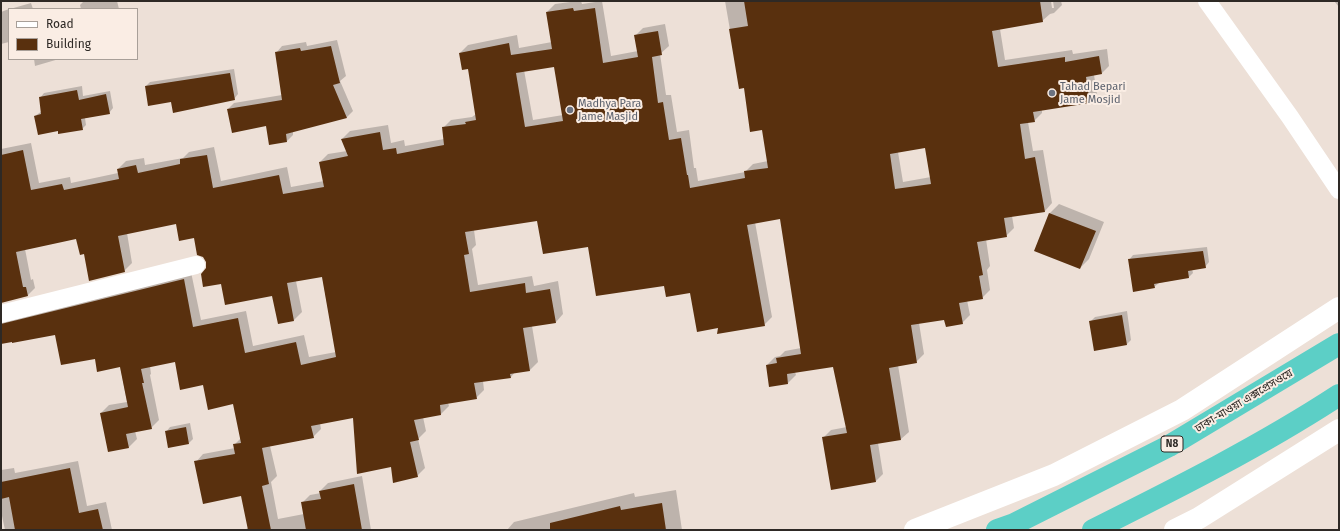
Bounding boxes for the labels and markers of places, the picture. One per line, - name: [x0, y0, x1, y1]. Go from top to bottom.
- place label: Tahad Bepari Jame Mosjid: [1060, 80, 1125, 106]
- marker: Tahad Bepari Jame Mosjid: [1047, 88, 1057, 98]
- place label: Madhya Para Jame Masjid: [578, 97, 641, 123]
- marker: Madhya Para Jame Masjid: [565, 105, 575, 115]

